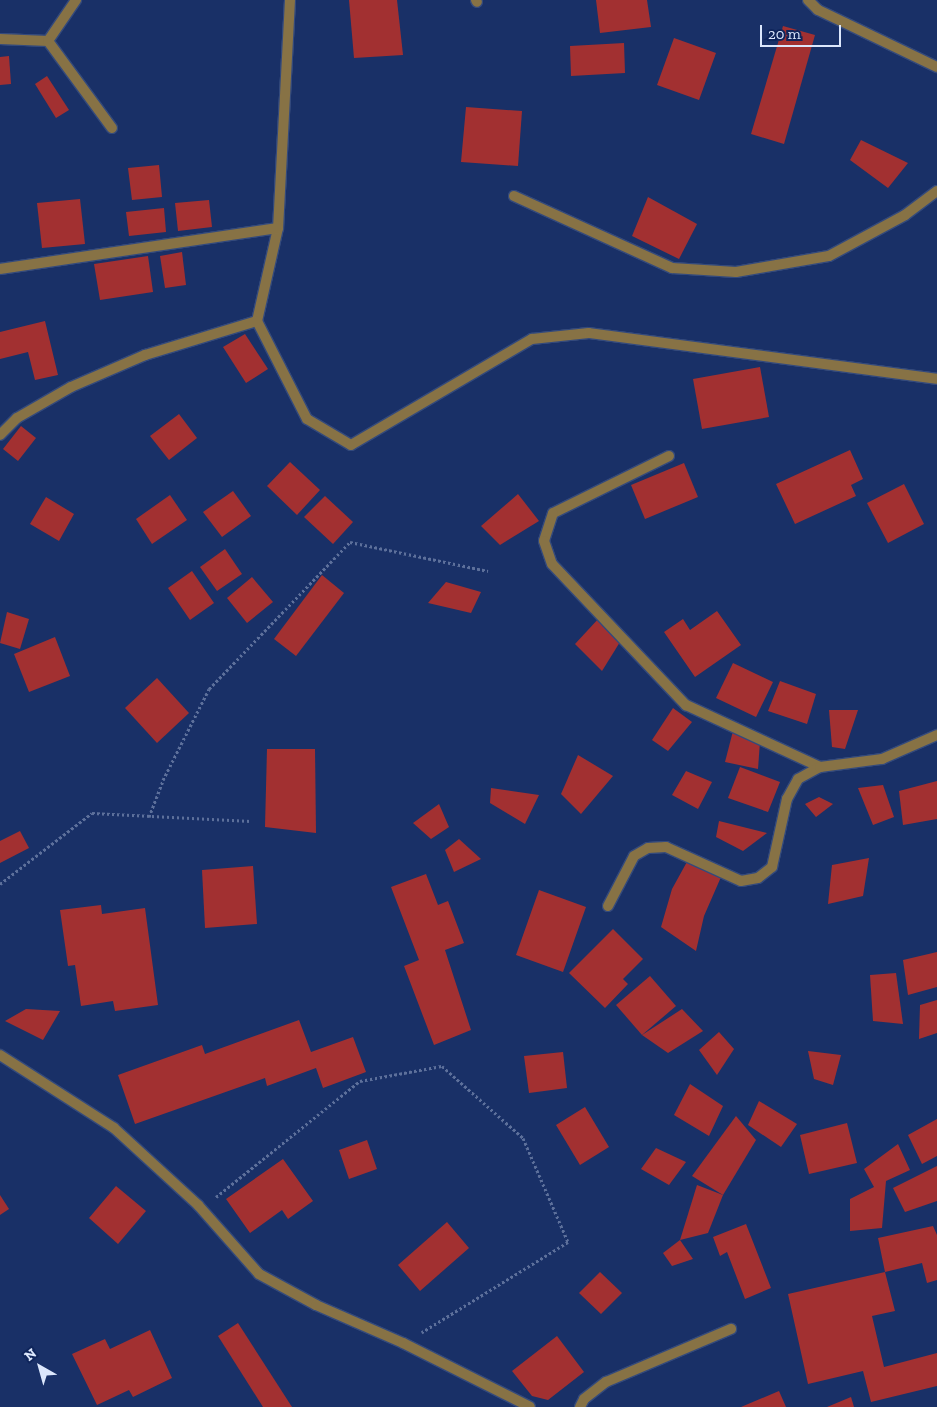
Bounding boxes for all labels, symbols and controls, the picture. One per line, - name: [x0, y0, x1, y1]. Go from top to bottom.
- scale bar: [762, 15, 843, 47]
- text: 20 m: [768, 25, 801, 43]
- north arrow: [15, 1342, 65, 1392]
- text: N: [21, 1345, 40, 1365]

